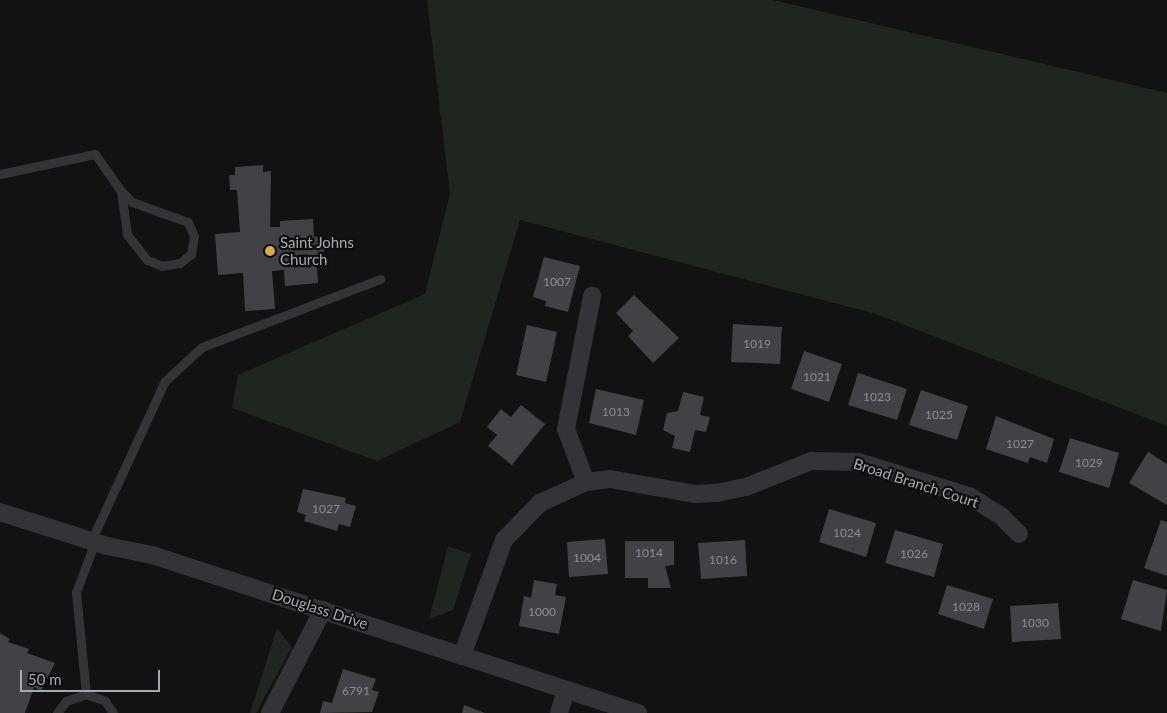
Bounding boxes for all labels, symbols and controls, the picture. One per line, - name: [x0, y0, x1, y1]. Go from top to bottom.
- place label: Saint Johns Church: [280, 233, 354, 268]
- marker: Saint Johns Church: [264, 245, 276, 257]
- house number: 1007: [543, 275, 571, 289]
- house number: 1019: [743, 337, 771, 351]
- house number: 1021: [803, 370, 831, 384]
- house number: 1023: [863, 390, 891, 404]
- house number: 1013: [602, 405, 630, 419]
- house number: 1025: [925, 408, 953, 422]
- house number: 1027: [1006, 437, 1034, 451]
- street label: Broad Branch Court: [851, 454, 981, 512]
- house number: 1029: [1075, 456, 1103, 470]
- house number: 1027: [312, 502, 340, 516]
- house number: 1024: [833, 526, 861, 540]
- house number: 1014: [635, 546, 663, 560]
- house number: 1026: [900, 547, 928, 561]
- house number: 1004: [573, 551, 601, 565]
- house number: 1016: [709, 553, 737, 567]
- street label: Douglass Drive: [270, 585, 370, 633]
- house number: 1028: [952, 600, 980, 614]
- house number: 1000: [528, 605, 556, 619]
- house number: 1030: [1021, 616, 1049, 630]
- scale bar: [22, 660, 162, 692]
- text: 50 m: [28, 670, 62, 688]
- house number: 6791: [342, 684, 370, 698]

